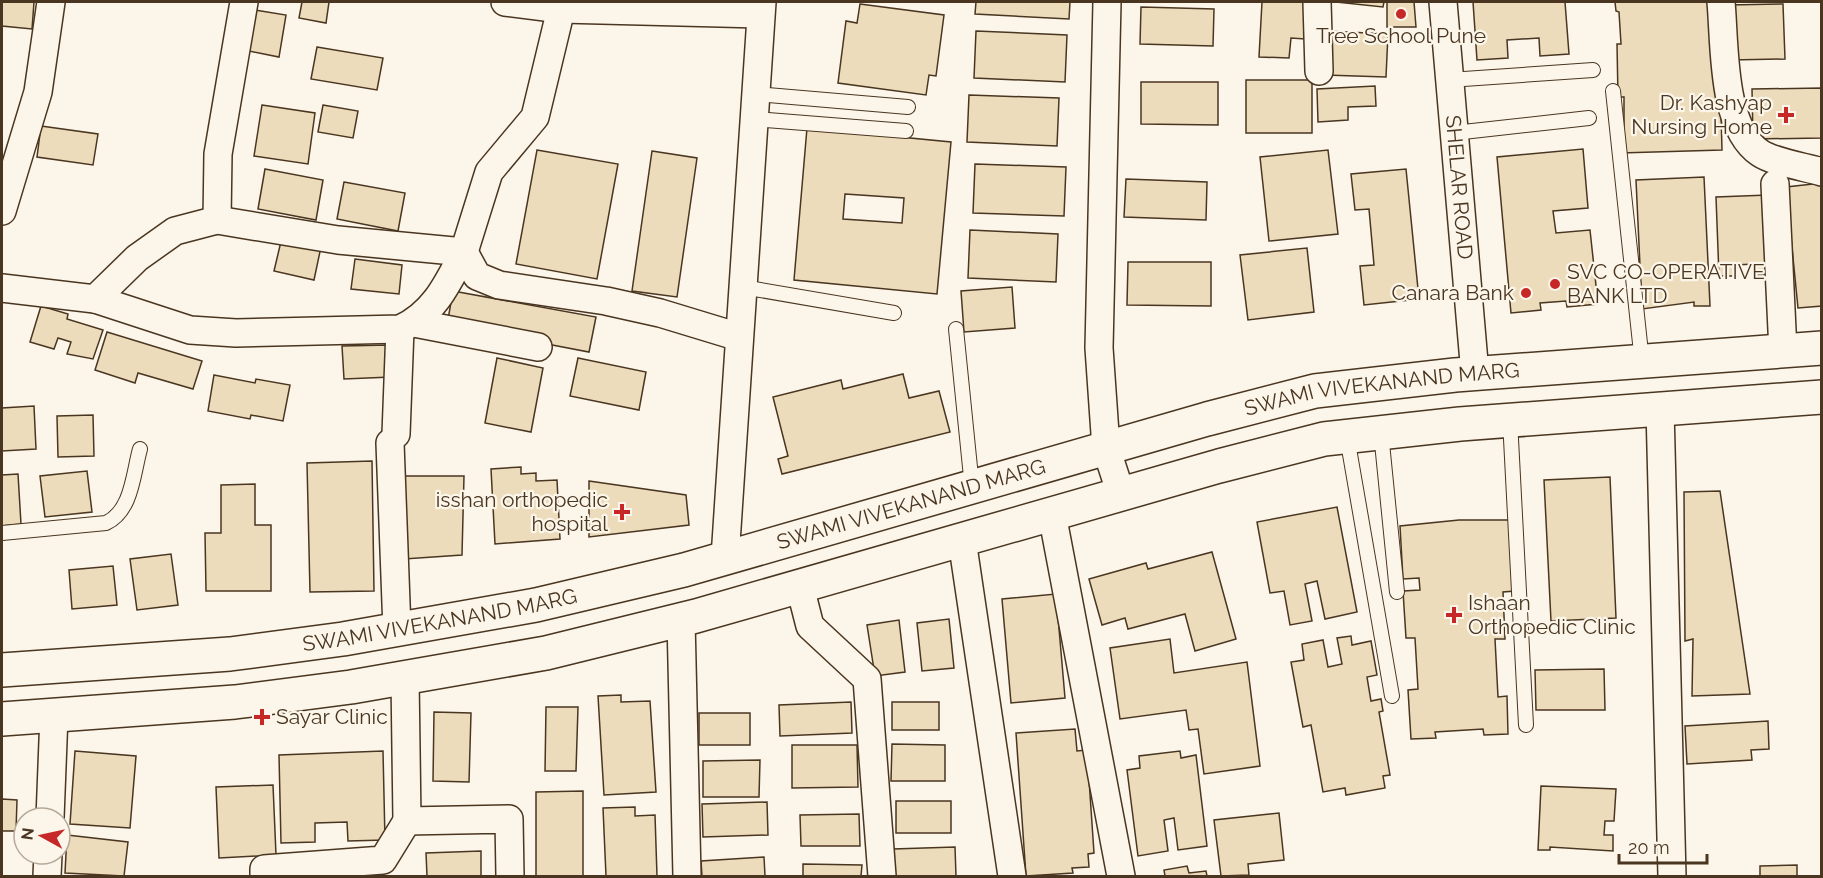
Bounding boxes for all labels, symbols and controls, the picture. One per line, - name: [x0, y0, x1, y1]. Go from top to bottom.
- marker: Tree School Pune: [1394, 7, 1408, 21]
- place label: Tree School Pune: [1316, 23, 1486, 48]
- place label: Dr. Kashyap Nursing Home: [1631, 90, 1772, 139]
- marker: Dr. Kashyap Nursing Home: [1777, 106, 1795, 124]
- street label: SHELAR ROAD: [1441, 114, 1478, 260]
- place label: SVC CO-OPERATIVE BANK LTD: [1567, 259, 1765, 308]
- marker: SVC CO-OPERATIVE BANK LTD: [1548, 277, 1562, 291]
- place label: Canara Bank: [1392, 280, 1514, 305]
- marker: Canara Bank: [1519, 286, 1533, 300]
- street label: SWAMI VIVEKANAND MARG: [1241, 357, 1520, 421]
- street label: SWAMI VIVEKANAND MARG: [774, 453, 1048, 555]
- place label: isshan orthopedic hospital: [436, 487, 608, 536]
- marker: isshan orthopedic hospital: [613, 503, 631, 521]
- street label: SWAMI VIVEKANAND MARG: [301, 583, 579, 656]
- place label: Ishaan Orthopedic Clinic: [1468, 590, 1636, 639]
- marker: Ishaan Orthopedic Clinic: [1445, 606, 1463, 624]
- place label: Sayar Clinic: [276, 704, 388, 729]
- marker: Sayar Clinic: [253, 708, 271, 726]
- north arrow: [12, 806, 72, 866]
- text: N: [17, 827, 38, 841]
- scale bar: [1619, 827, 1708, 865]
- text: 20 m: [1628, 837, 1670, 858]

